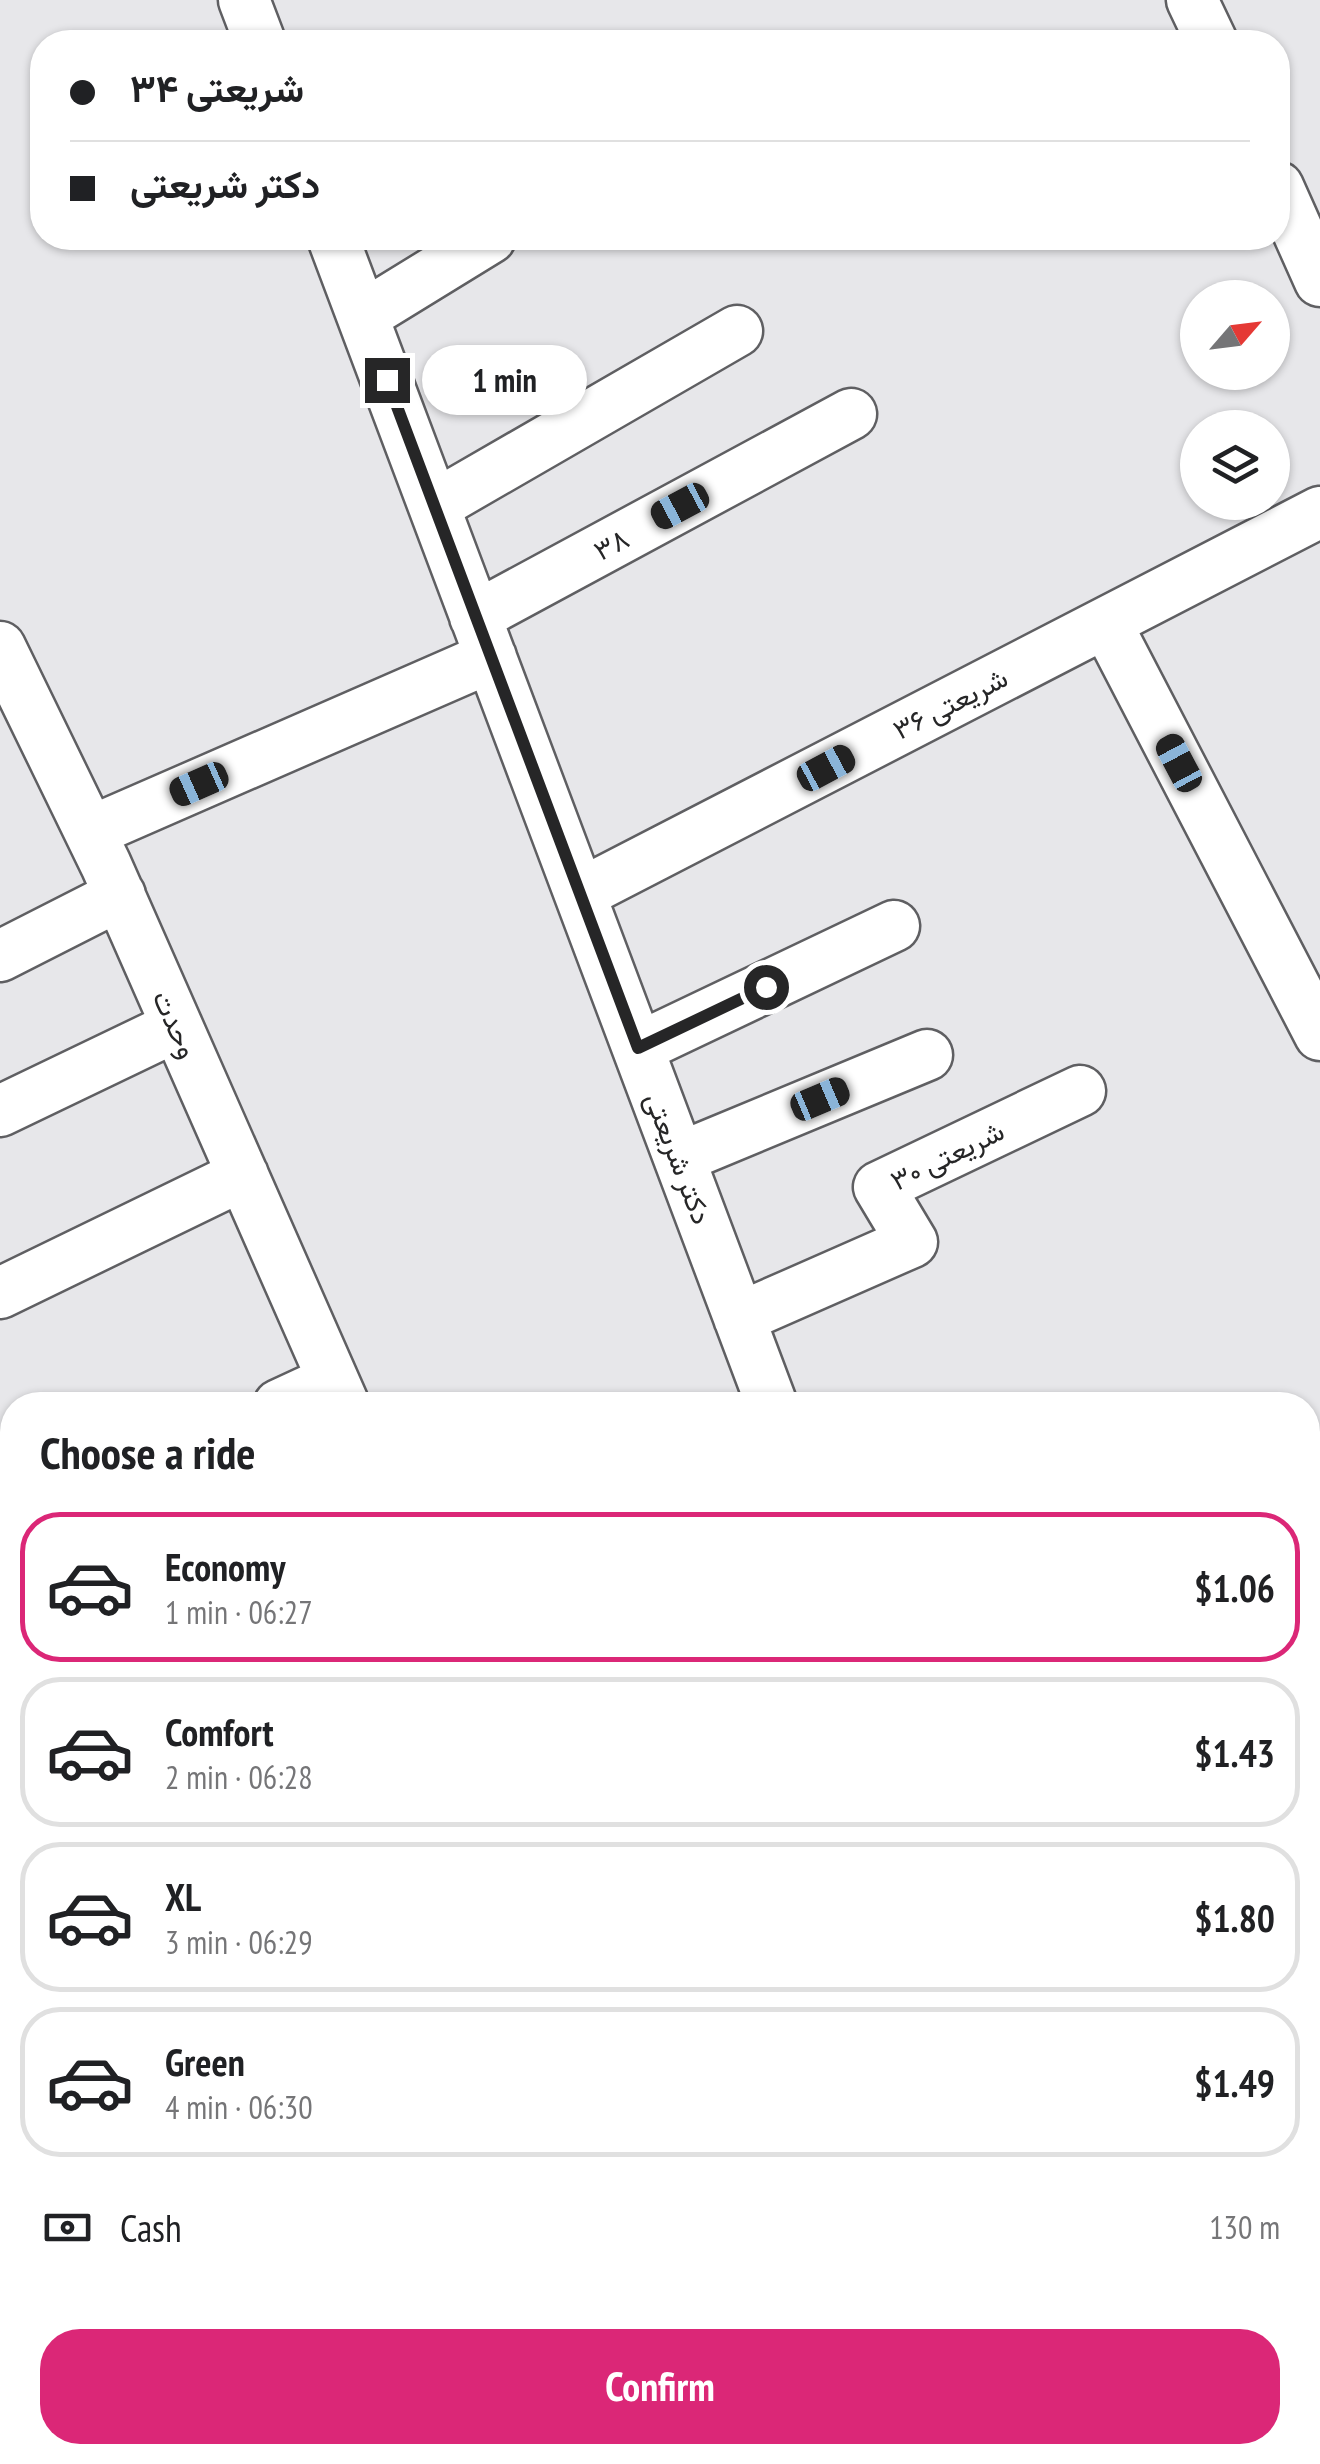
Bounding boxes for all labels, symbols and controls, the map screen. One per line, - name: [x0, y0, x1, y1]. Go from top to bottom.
- text: شریعتی ۳۴: [130, 63, 304, 112]
- text: دکتر شریعتی: [130, 159, 320, 208]
- north arrow: [1180, 280, 1290, 390]
- map controls: [1180, 280, 1290, 520]
- callout: 1 min: [422, 345, 587, 415]
- route end: [365, 358, 410, 403]
- text: 1 min: [472, 359, 537, 401]
- button: layers: [1180, 410, 1290, 520]
- car: [646, 479, 714, 533]
- street label: ۳۸: [587, 519, 635, 569]
- street label: شریعتی ۳۶: [886, 658, 1014, 748]
- car: [1152, 729, 1206, 797]
- car: [792, 741, 860, 795]
- car: [165, 758, 233, 810]
- route start: [744, 965, 789, 1010]
- street label: وحدت: [145, 984, 207, 1064]
- car: [787, 1073, 853, 1125]
- street label: دکتر شریعتی: [637, 1087, 721, 1229]
- street label: شریعتی ۳۰: [884, 1112, 1010, 1198]
- text: Choose a ride: [40, 1423, 255, 1481]
- icon: car: [45, 1542, 135, 1632]
- text: Economy: [165, 1542, 285, 1591]
- text: $1.06: [1194, 1563, 1275, 1612]
- text: 1 min · 06:27: [165, 1591, 313, 1633]
- icon: car: [45, 1707, 135, 1797]
- text: Comfort: [165, 1707, 274, 1756]
- text: $1.43: [1194, 1728, 1275, 1777]
- text: 2 min · 06:28: [165, 1756, 313, 1798]
- icon: car: [45, 1872, 135, 1962]
- text: XL: [165, 1872, 201, 1921]
- text: $1.80: [1194, 1893, 1275, 1942]
- text: 3 min · 06:29: [165, 1921, 313, 1963]
- icon: car: [45, 2037, 135, 2127]
- text: Green: [165, 2037, 245, 2086]
- text: $1.49: [1194, 2058, 1275, 2107]
- text: 4 min · 06:30: [165, 2086, 313, 2128]
- icon: cash: [40, 2200, 95, 2255]
- text: Cash: [120, 2203, 182, 2252]
- text: 130 m: [1209, 2206, 1280, 2248]
- button: Confirm: [40, 2329, 1280, 2444]

